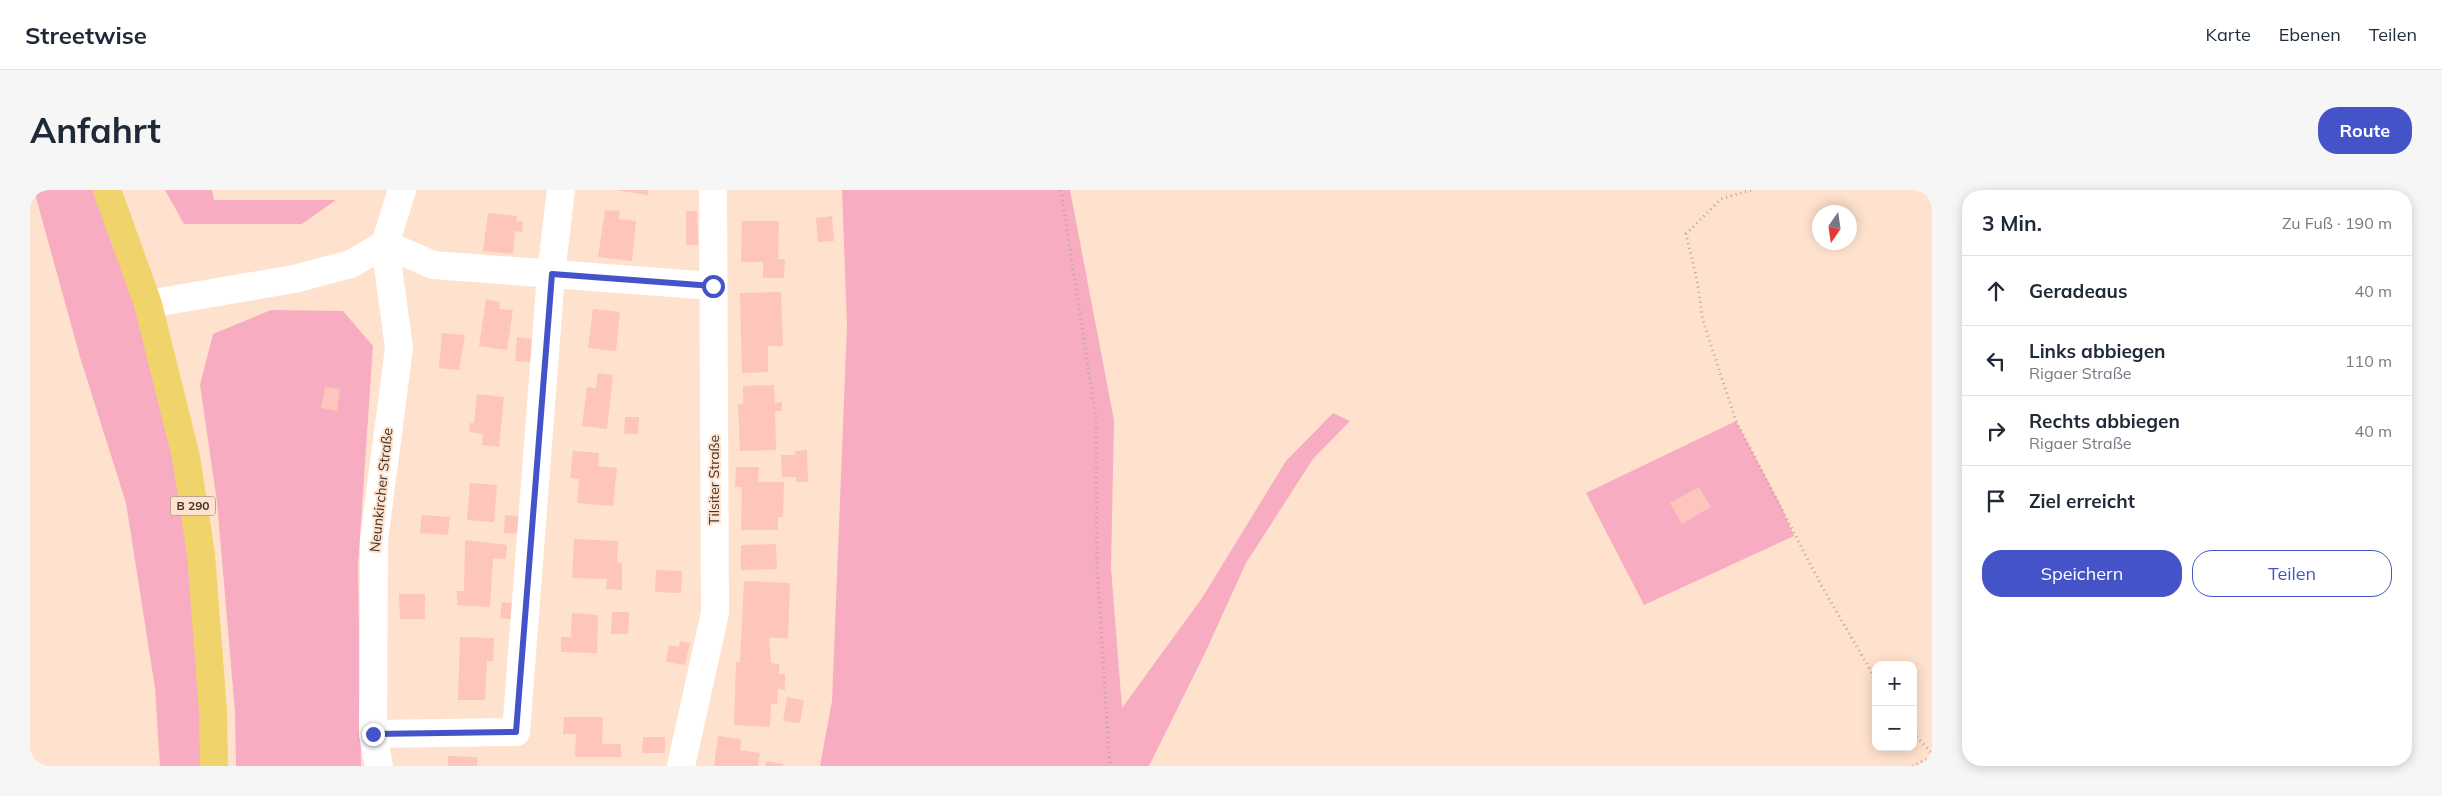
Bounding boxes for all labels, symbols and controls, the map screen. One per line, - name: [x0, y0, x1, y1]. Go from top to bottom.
- text: Streetwise: [25, 20, 147, 50]
- text: Karte: [2205, 23, 2251, 46]
- text: Ebenen: [2279, 23, 2341, 46]
- text: Teilen: [2369, 23, 2417, 46]
- button: Route: [2318, 107, 2412, 154]
- text: Anfahrt: [30, 108, 161, 152]
- north arrow: [1812, 205, 1857, 250]
- text: 3 Min.: [1982, 210, 2042, 236]
- text: Zu Fuß · 190 m: [2282, 213, 2392, 233]
- route start: [702, 275, 725, 298]
- icon: ahead: [1982, 277, 2010, 305]
- text: Geradeaus: [2029, 279, 2127, 303]
- text: 40 m: [2355, 281, 2392, 301]
- text: Links abbiegen: [2029, 339, 2166, 363]
- icon: left: [1982, 347, 2010, 375]
- text: 110 m: [2345, 351, 2392, 371]
- text: Rigaer Straße: [2029, 363, 2132, 383]
- text: Rechts abbiegen: [2029, 409, 2180, 433]
- icon: right: [1982, 417, 2010, 445]
- text: 40 m: [2355, 421, 2392, 441]
- street label: Neunkircher Straße: [366, 427, 396, 553]
- text: Rigaer Straße: [2029, 433, 2132, 453]
- street label: Tilsiter Straße: [705, 435, 723, 525]
- icon: arrive: [1982, 487, 2010, 515]
- text: Ziel erreicht: [2029, 489, 2135, 513]
- road number: B 290: [170, 496, 216, 516]
- button: Speichern: [1982, 550, 2182, 597]
- button: Teilen: [2192, 550, 2392, 597]
- map controls: [1872, 661, 1917, 751]
- button: +: [1872, 661, 1917, 706]
- button: −: [1872, 706, 1917, 751]
- route end: [362, 723, 385, 746]

